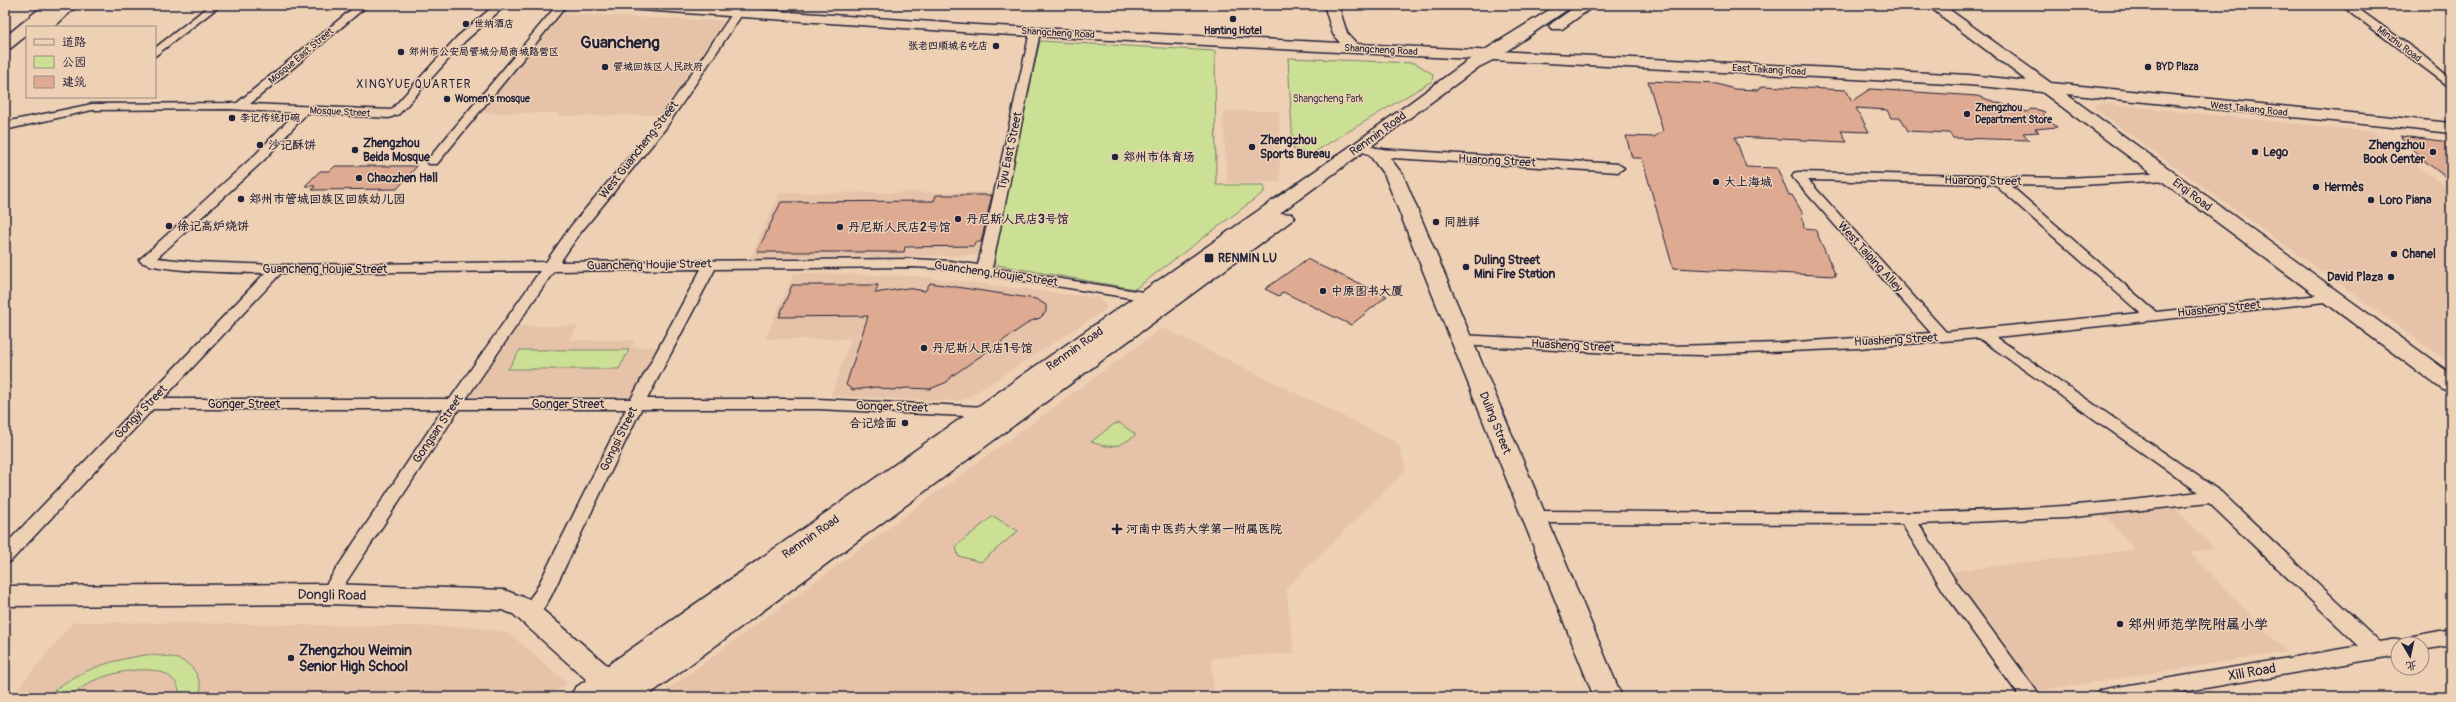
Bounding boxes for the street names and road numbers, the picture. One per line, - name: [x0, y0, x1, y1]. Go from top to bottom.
- street label: Minzhu Road: [2374, 23, 2424, 65]
- street label: Mosque East Street: [266, 25, 337, 87]
- street label: Shangcheng Road: [1021, 25, 1095, 41]
- street label: Shangcheng Road: [1344, 42, 1418, 58]
- street label: East Taikang Road: [1732, 62, 1806, 78]
- street label: West Guancheng Street: [596, 98, 682, 202]
- street label: West Taikang Road: [2210, 99, 2288, 119]
- street label: Mosque Street: [309, 104, 372, 120]
- street label: Renmin Road: [1347, 108, 1409, 160]
- street label: Tiyu East Street: [994, 110, 1026, 192]
- street label: Huarong Street: [1458, 151, 1536, 171]
- street label: Huarong Street: [1944, 173, 2022, 189]
- street label: Erqi Road: [2169, 175, 2215, 215]
- street label: West Taiping Alley: [1834, 218, 1906, 296]
- street label: Guancheng Houjie Street: [586, 256, 712, 274]
- street label: Guancheng Houjie Street: [933, 258, 1059, 290]
- street label: Guancheng Houjie Street: [263, 262, 388, 277]
- street label: Huasheng Street: [2177, 297, 2262, 321]
- street label: Renmin Road: [1044, 324, 1107, 374]
- street label: Huasheng Street: [1854, 330, 1938, 350]
- street label: Huasheng Street: [1531, 336, 1615, 356]
- street label: Gongyi Street: [111, 382, 171, 442]
- street label: Duling Street: [1476, 390, 1514, 457]
- street label: Gongsan Street: [410, 392, 467, 466]
- street label: Gonger Street: [208, 397, 280, 412]
- street label: Gonger Street: [532, 397, 604, 412]
- street label: Gonger Street: [856, 398, 929, 416]
- street label: Gongsi Street: [597, 404, 641, 474]
- street label: Renmin Road: [780, 512, 843, 562]
- street label: Dongli Road: [297, 586, 367, 604]
- street label: Xili Road: [2227, 659, 2277, 685]

